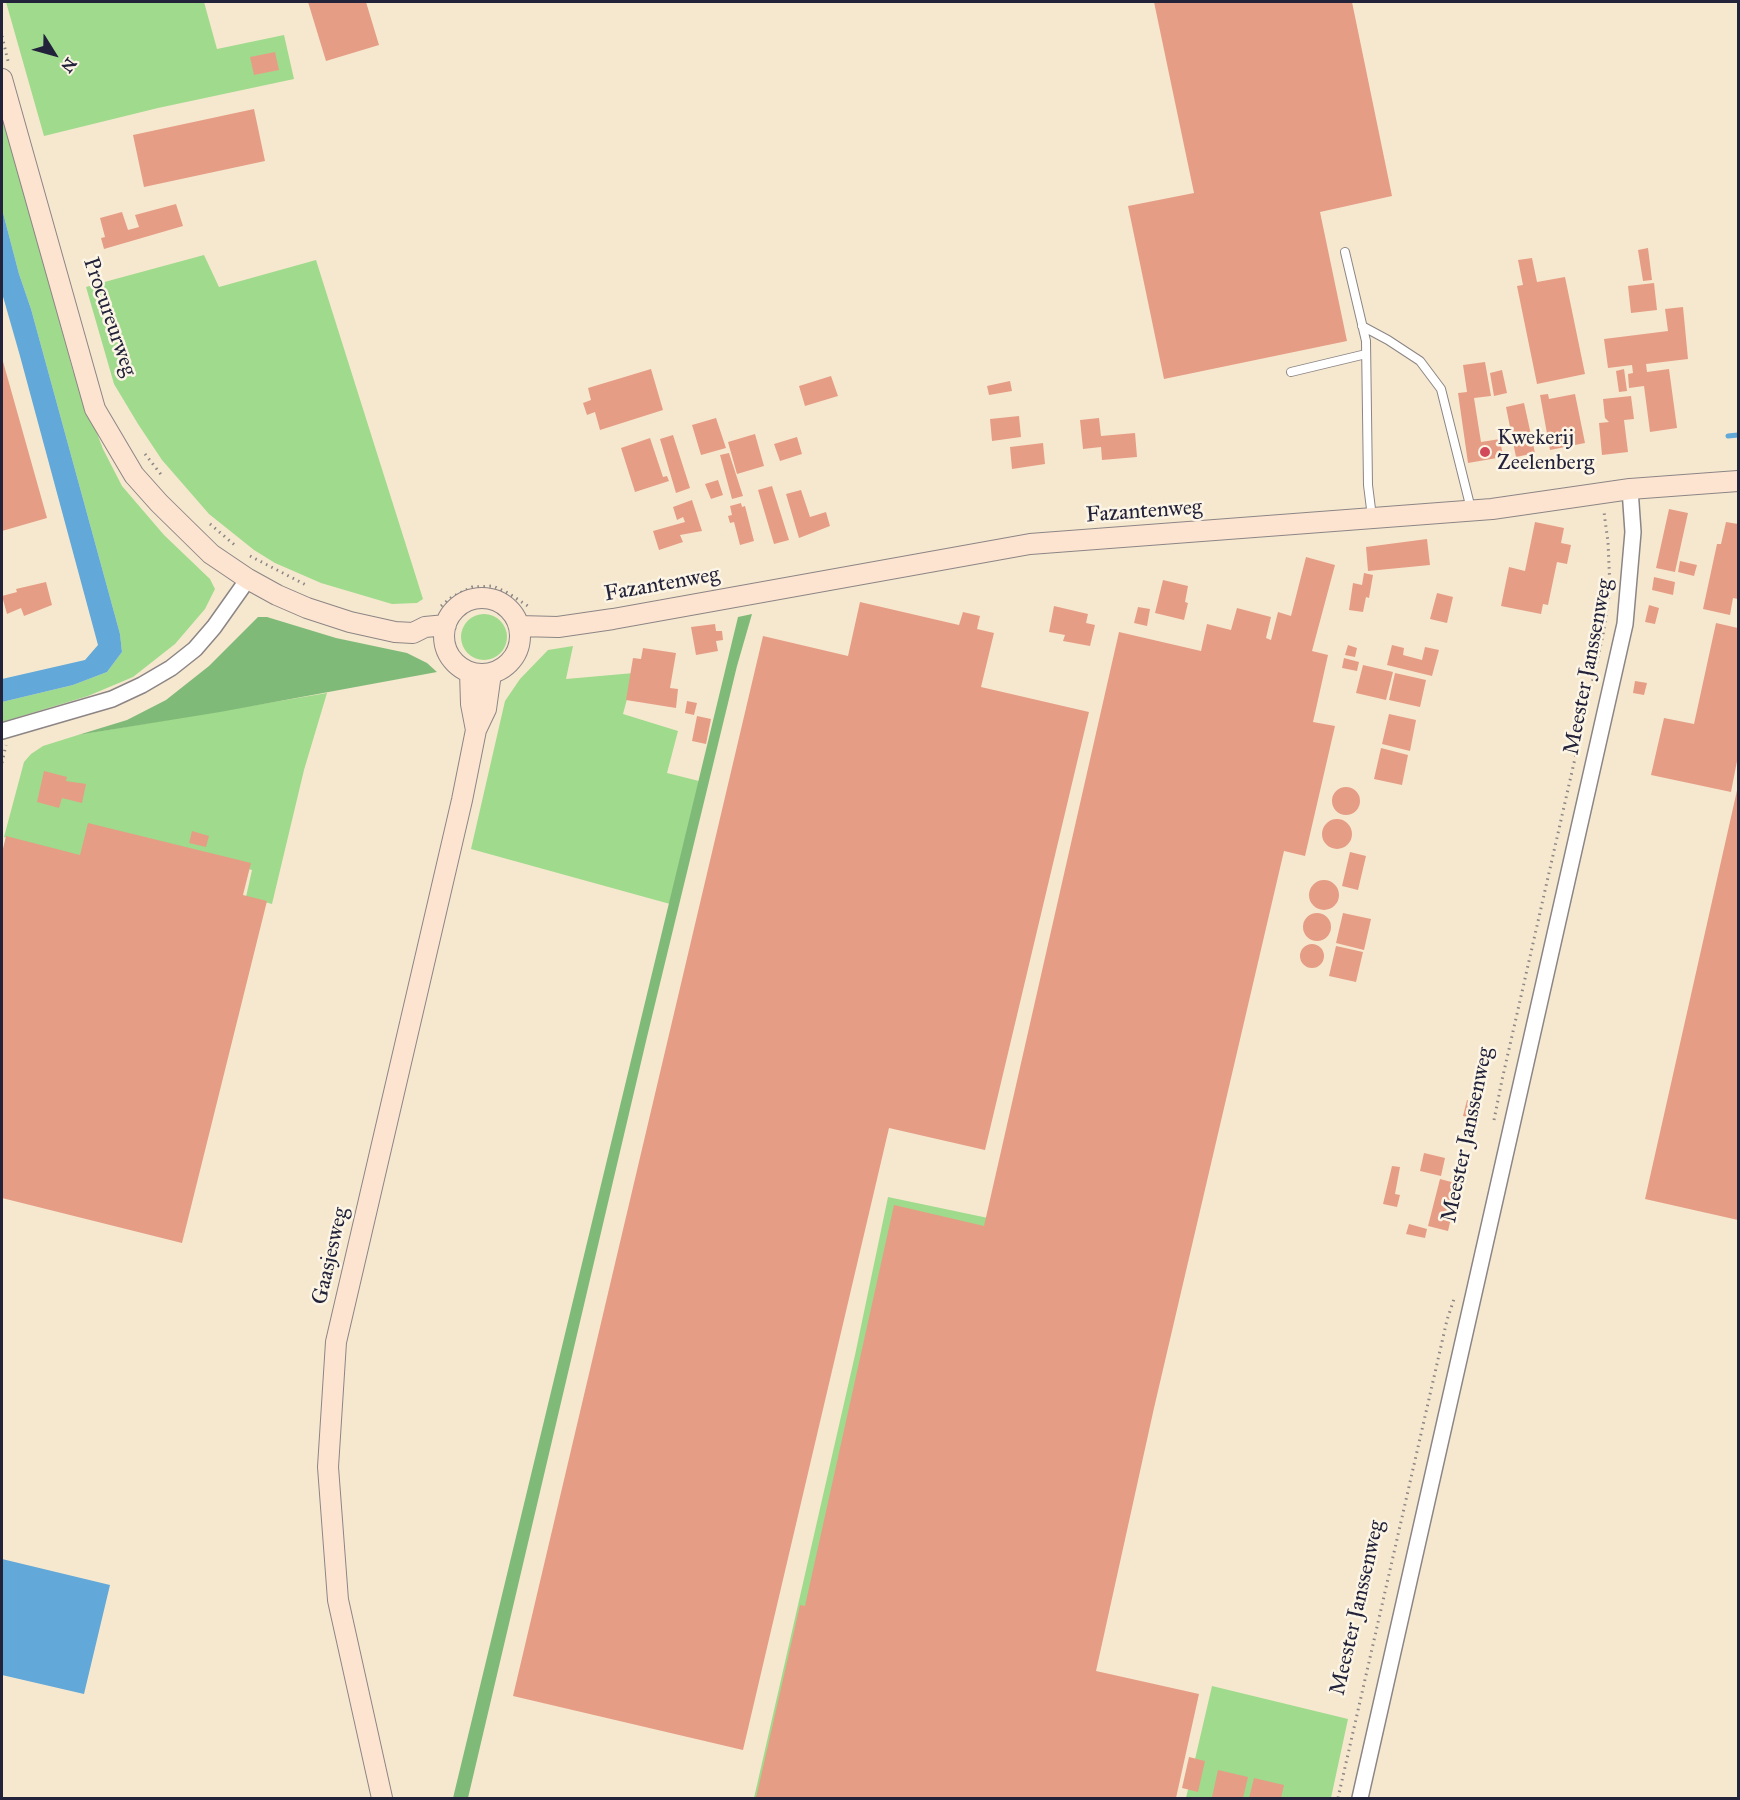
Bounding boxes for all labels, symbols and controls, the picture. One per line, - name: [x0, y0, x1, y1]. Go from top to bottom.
- north arrow: [24, 24, 84, 84]
- text: N: [57, 54, 80, 76]
- street label: Procureurweg: [76, 254, 142, 380]
- place label: Kwekerij Zeelenberg: [1497, 426, 1594, 478]
- marker: Kwekerij Zeelenberg: [1478, 445, 1492, 459]
- street label: Fazantenweg: [1085, 495, 1203, 529]
- street label: Fazantenweg: [602, 562, 722, 608]
- street label: Meester Janssenweg: [1559, 577, 1619, 757]
- street label: Meester Janssenweg: [1436, 1045, 1500, 1225]
- street label: Gaasjesweg: [307, 1205, 355, 1307]
- street label: Meester Janssenweg: [1325, 1518, 1391, 1698]

